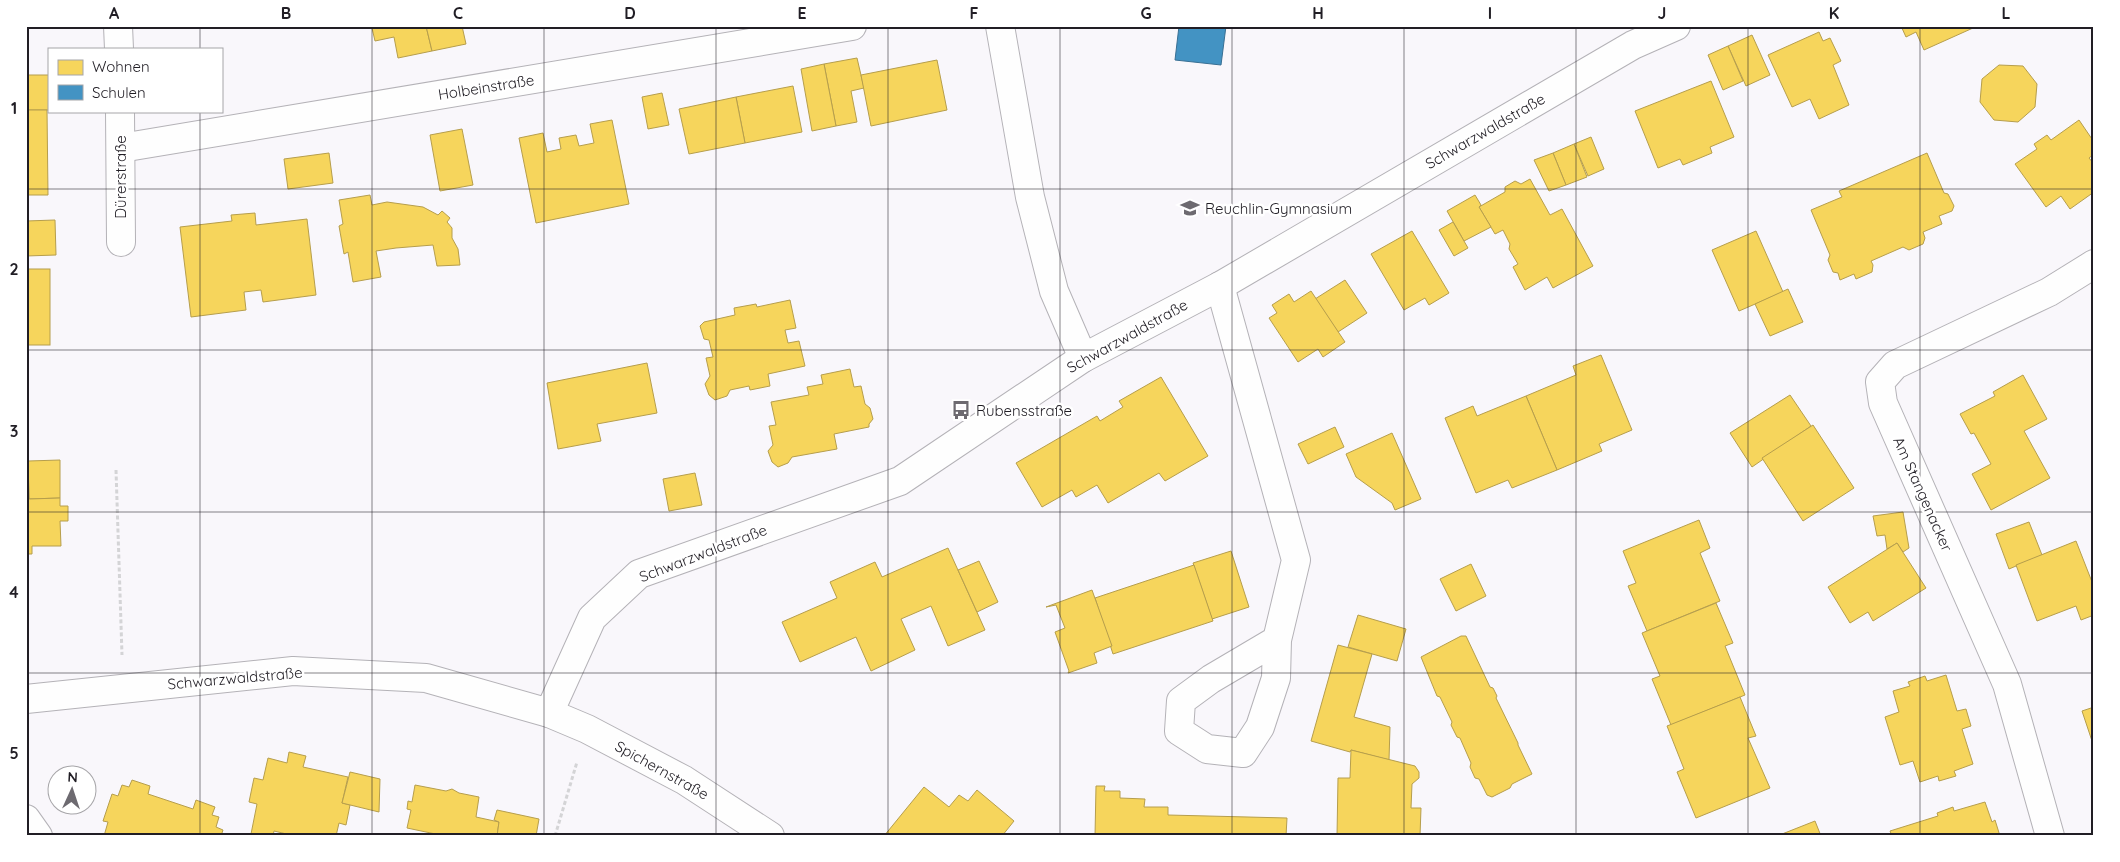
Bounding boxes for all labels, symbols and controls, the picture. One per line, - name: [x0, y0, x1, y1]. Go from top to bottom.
- text: A: [109, 3, 120, 23]
- text: B: [281, 3, 291, 23]
- text: C: [453, 3, 463, 23]
- text: D: [624, 3, 636, 23]
- text: E: [797, 3, 807, 23]
- text: F: [970, 3, 979, 23]
- text: G: [1140, 3, 1152, 23]
- text: H: [1312, 3, 1324, 23]
- text: I: [1488, 3, 1492, 23]
- text: J: [1658, 3, 1666, 23]
- text: K: [1829, 3, 1839, 23]
- text: L: [2002, 3, 2011, 23]
- legend: [48, 48, 222, 112]
- text: Wohnen: [92, 57, 150, 76]
- street label: Holbeinstraße: [437, 70, 535, 104]
- text: Schulen: [92, 83, 146, 102]
- street label: Schwarzwaldstraße: [1422, 89, 1548, 173]
- text: 1: [11, 98, 17, 118]
- street label: Dürerstraße: [111, 135, 130, 219]
- school or university icon: Reuchlin-Gymnasium: [1179, 197, 1201, 219]
- place label: Reuchlin-Gymnasium: [1205, 199, 1352, 218]
- text: 2: [9, 259, 19, 279]
- street label: Schwarzwaldstraße: [1063, 295, 1191, 377]
- bus stop icon: Rubensstraße: [950, 399, 972, 421]
- place label: Rubensstraße: [976, 401, 1072, 420]
- text: 3: [10, 421, 18, 441]
- street label: Am Stangenacker: [1889, 434, 1957, 555]
- street label: Schwarzwaldstraße: [636, 520, 770, 586]
- text: 4: [9, 582, 19, 602]
- street label: Schwarzwaldstraße: [167, 663, 303, 693]
- street label: Spichernstraße: [612, 736, 712, 804]
- text: 5: [9, 743, 19, 763]
- north arrow: [48, 764, 98, 814]
- text: N: [67, 768, 78, 786]

